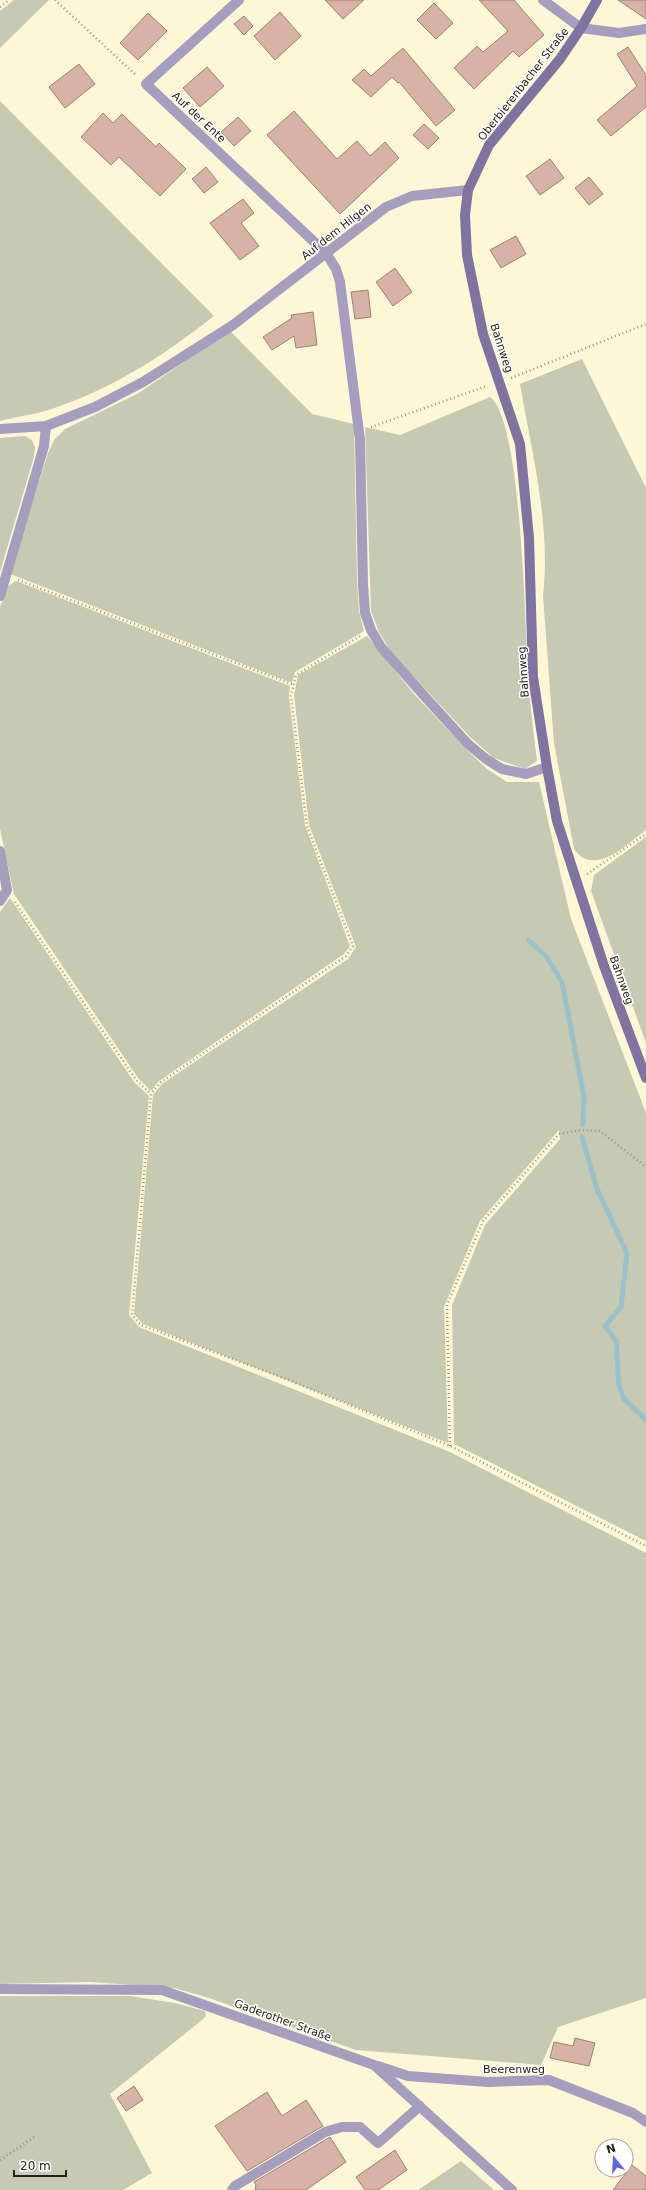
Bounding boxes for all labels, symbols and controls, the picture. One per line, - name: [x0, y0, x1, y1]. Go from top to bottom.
- street label: Oberbierenbacher Straße: [475, 25, 572, 143]
- street label: Auf der Ente: [169, 89, 228, 146]
- street label: Auf dem Hilgen: [299, 200, 374, 263]
- street label: Bahnweg: [487, 322, 516, 374]
- street label: Bahnweg: [515, 646, 532, 698]
- street label: Bahnweg: [607, 954, 636, 1006]
- street label: Gaderother Straße: [233, 1997, 333, 2044]
- street label: Beerenweg: [483, 2063, 545, 2076]
- north arrow: [594, 2138, 634, 2178]
- text: N: [605, 2141, 617, 2157]
- scale bar: [14, 2152, 66, 2178]
- text: 20 m: [20, 2159, 51, 2173]

